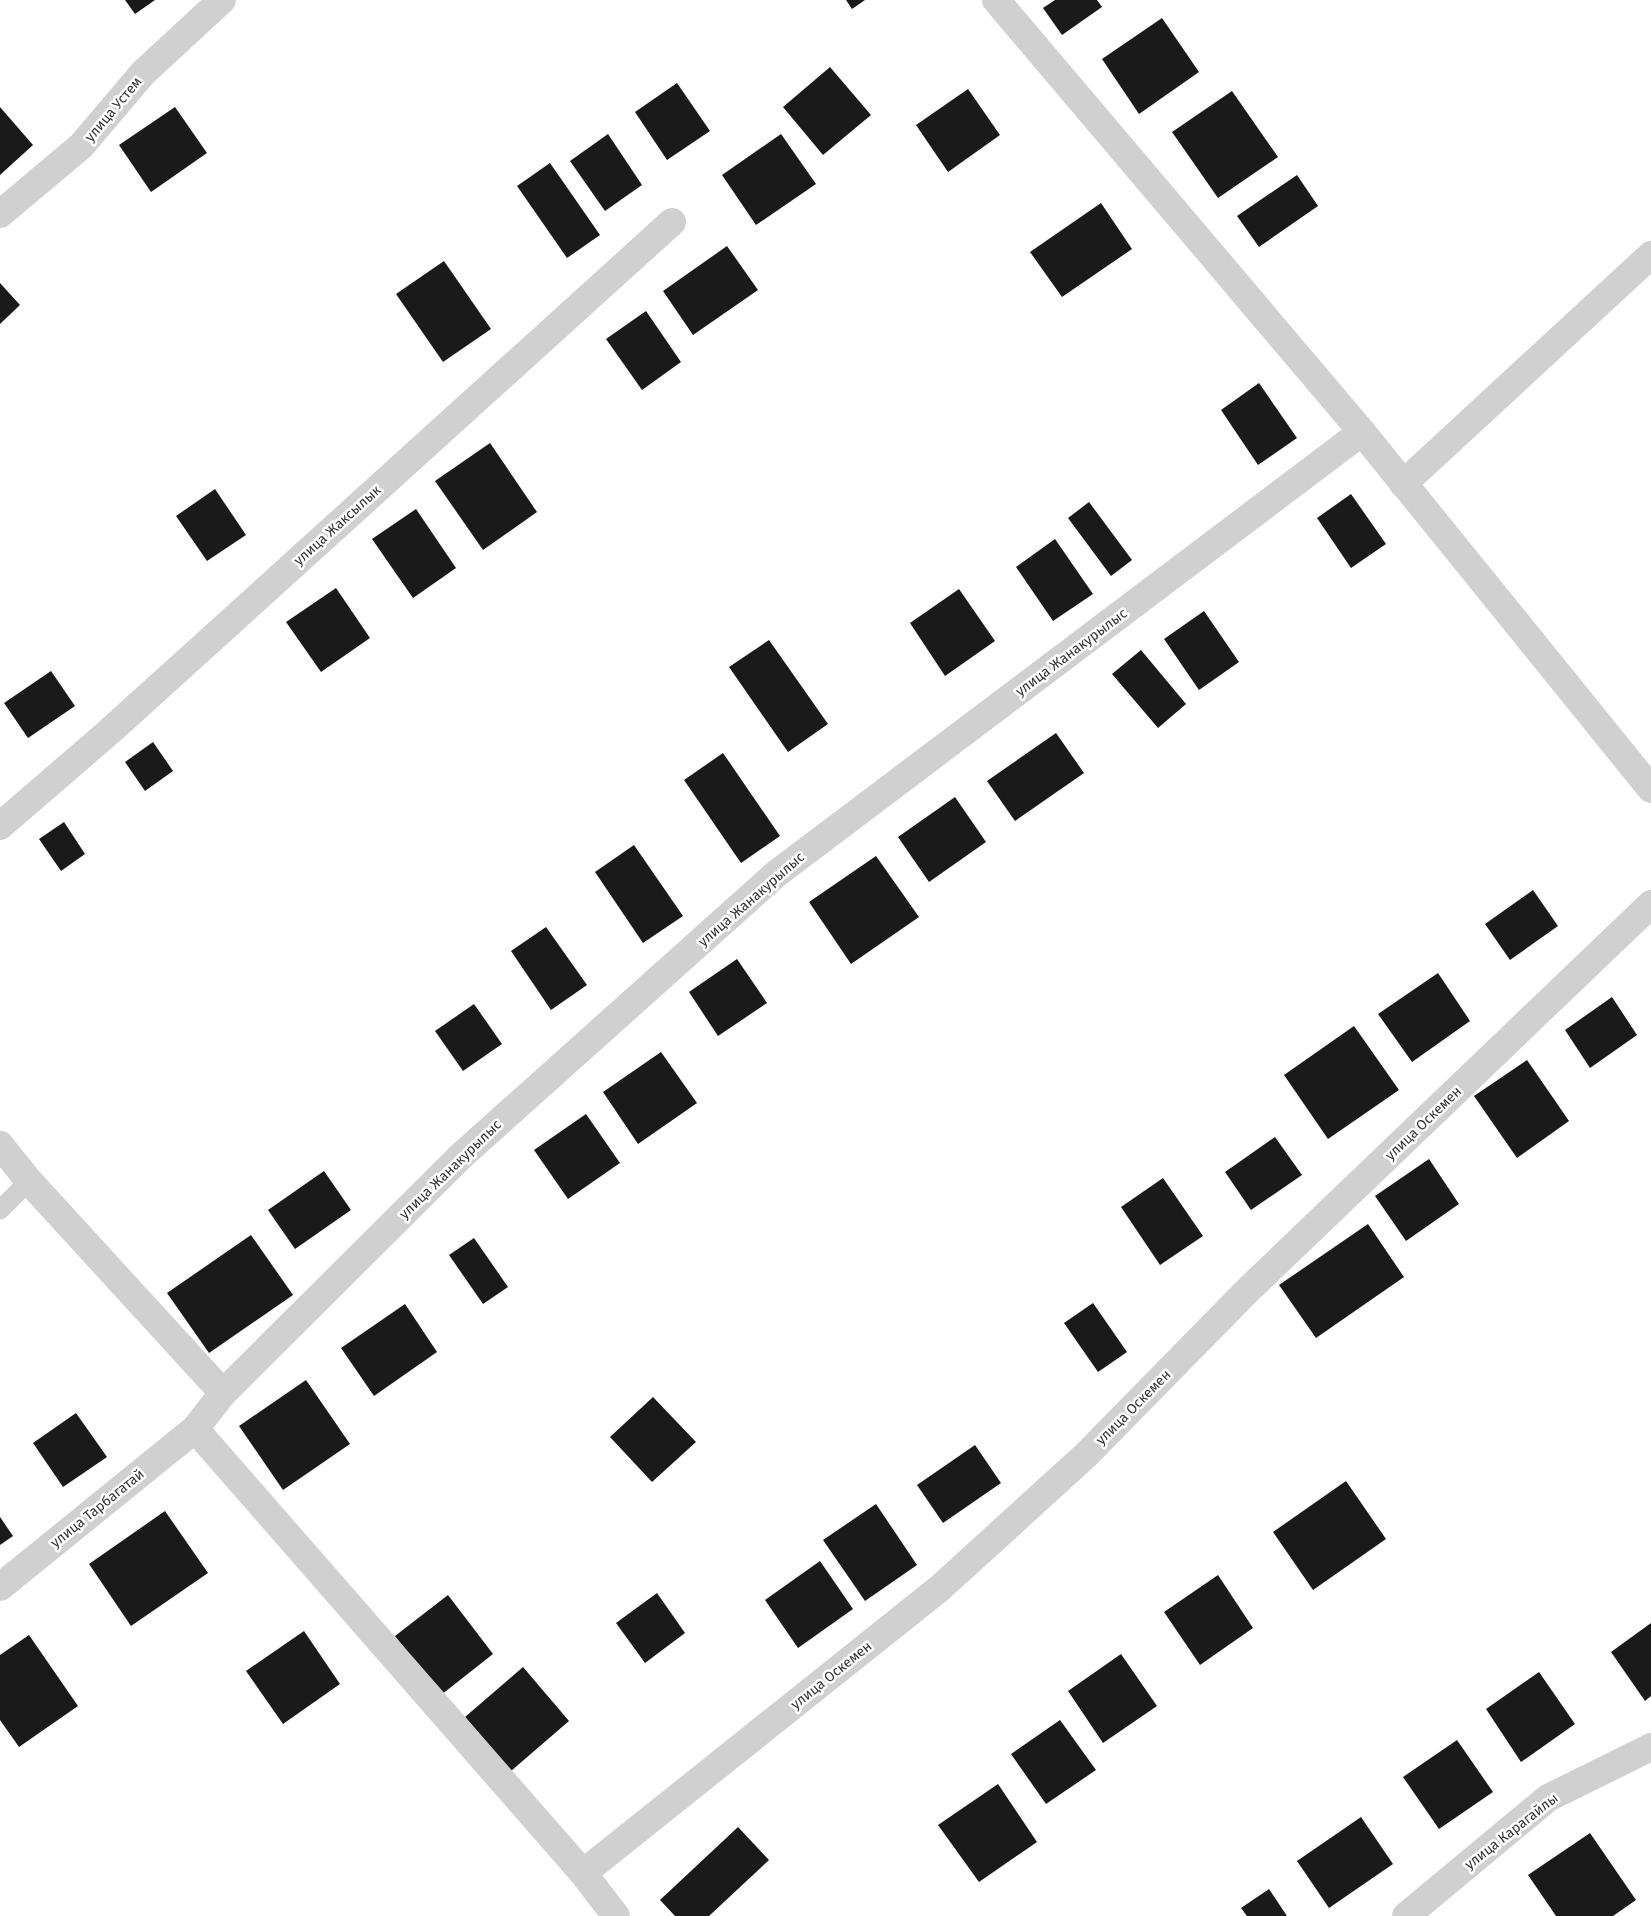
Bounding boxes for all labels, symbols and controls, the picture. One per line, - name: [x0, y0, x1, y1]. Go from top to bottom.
- street label: улица Устем: [81, 73, 145, 145]
- street label: улица Жаксылык: [290, 481, 385, 569]
- street label: улица Жанакурылыс: [1012, 605, 1131, 700]
- street label: улица Жанакурылыс: [695, 848, 808, 950]
- street label: улица Оскемен: [1382, 1083, 1465, 1164]
- street label: улица Жанакурылыс: [396, 1116, 505, 1223]
- street label: улица Оскемен: [1092, 1366, 1174, 1448]
- street label: улица Тарбагатай: [47, 1465, 147, 1551]
- street label: улица Оскемен: [787, 1638, 875, 1713]
- street label: улица Карагайлы: [1461, 1790, 1561, 1873]

